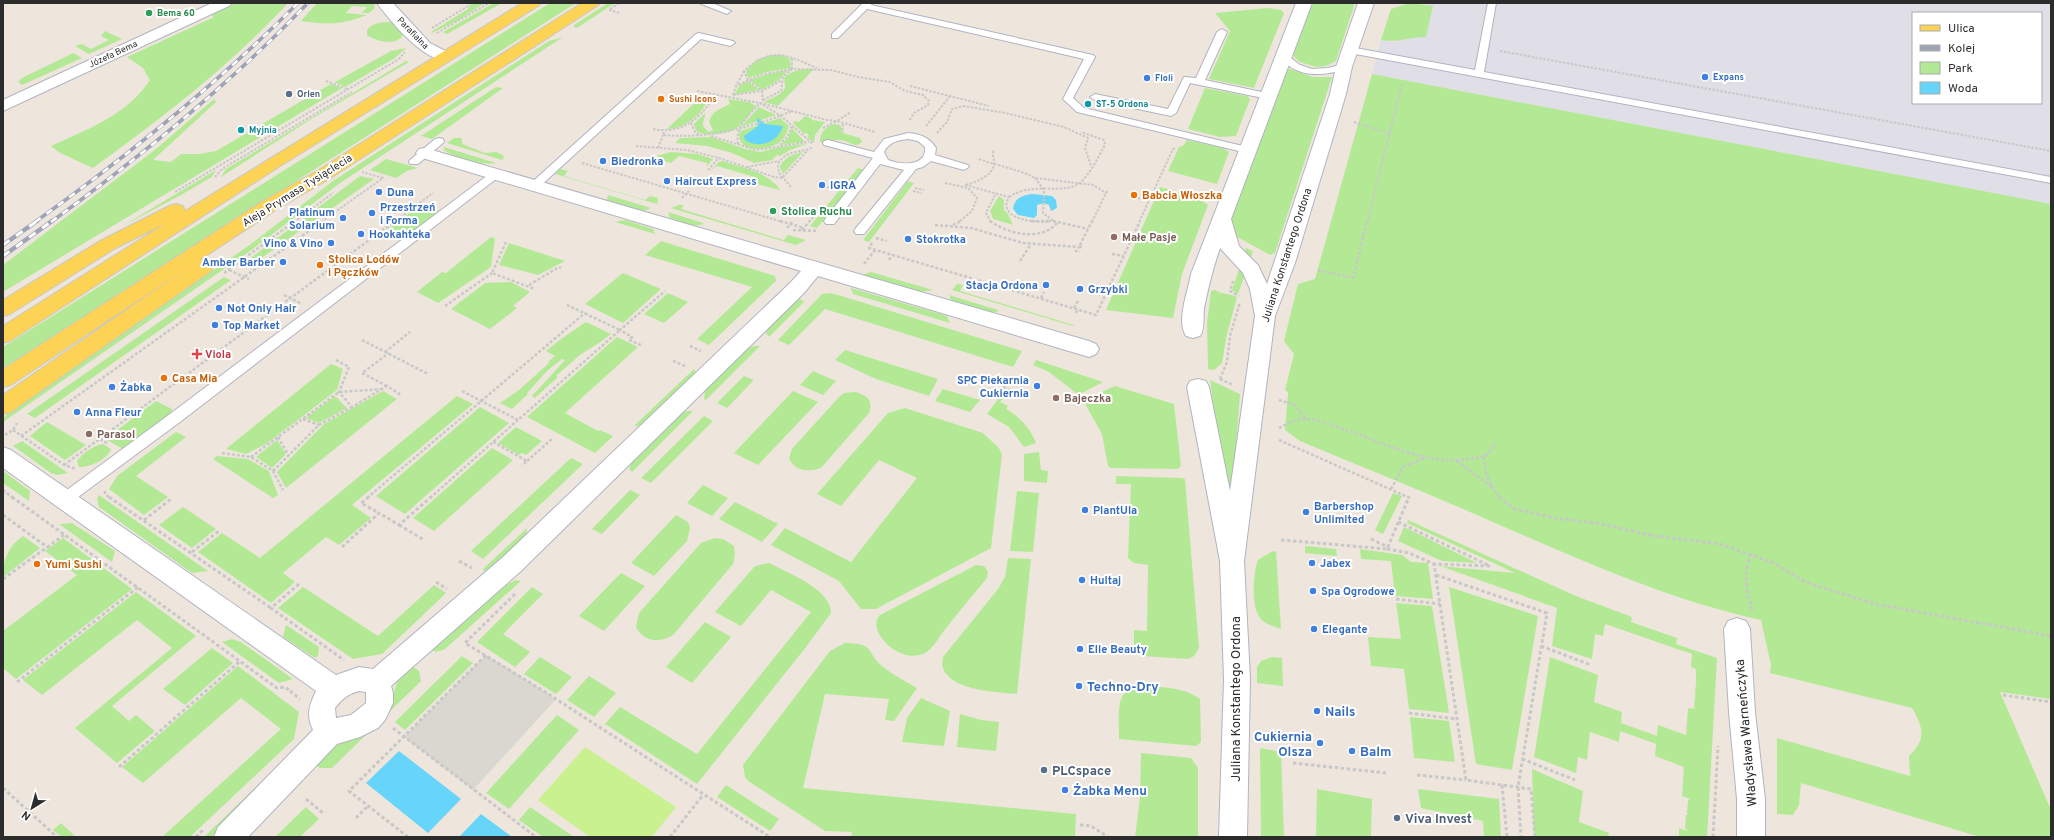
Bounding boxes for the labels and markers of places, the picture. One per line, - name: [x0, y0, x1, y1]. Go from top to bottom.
- marker: Bema 60: [144, 8, 154, 18]
- place label: Bema 60: [157, 8, 195, 19]
- marker: Expans: [1700, 72, 1710, 82]
- place label: Expans: [1713, 72, 1744, 83]
- marker: Floli: [1142, 73, 1152, 83]
- place label: Floli: [1155, 73, 1173, 84]
- marker: Orlen: [284, 89, 294, 99]
- place label: Orlen: [297, 89, 320, 100]
- marker: Sushi Icons: [656, 94, 666, 104]
- place label: Sushi Icons: [669, 94, 717, 105]
- marker: ST-5 Ordona: [1083, 99, 1093, 109]
- place label: ST-5 Ordona: [1096, 99, 1148, 110]
- marker: Myjnia: [236, 125, 246, 135]
- place label: Myjnia: [249, 125, 277, 136]
- place label: Biedronka: [611, 155, 663, 169]
- marker: Biedronka: [598, 156, 608, 166]
- place label: Haircut Express: [675, 175, 757, 189]
- marker: Haircut Express: [662, 176, 672, 186]
- place label: IGRA: [830, 179, 856, 193]
- marker: IGRA: [817, 180, 827, 190]
- place label: Duna: [387, 186, 414, 200]
- marker: Duna: [374, 187, 384, 197]
- place label: Babcia Włoszka: [1142, 189, 1222, 203]
- marker: Babcia Włoszka: [1129, 190, 1139, 200]
- place label: Przestrzeń i Forma: [380, 201, 436, 228]
- place label: Stolica Ruchu: [781, 205, 852, 219]
- place label: Platinum Solarium: [289, 206, 335, 233]
- marker: Stolica Ruchu: [768, 206, 778, 216]
- marker: Przestrzeń i Forma: [367, 208, 377, 218]
- marker: Platinum Solarium: [338, 213, 348, 223]
- place label: Hookahteka: [369, 228, 430, 242]
- marker: Hookahteka: [356, 229, 366, 239]
- place label: Małe Pasje: [1122, 231, 1177, 245]
- marker: Małe Pasje: [1109, 232, 1119, 242]
- place label: Stokrotka: [916, 233, 966, 247]
- marker: Stokrotka: [903, 234, 913, 244]
- place label: Vino & Vino: [263, 237, 323, 251]
- marker: Vino & Vino: [326, 238, 336, 248]
- place label: Stolica Lodów i Pączków: [328, 253, 400, 280]
- place label: Amber Barber: [202, 256, 275, 270]
- marker: Amber Barber: [278, 257, 288, 267]
- marker: Stolica Lodów i Pączków: [315, 260, 325, 270]
- place label: Stacja Ordona: [966, 279, 1038, 293]
- marker: Stacja Ordona: [1041, 280, 1051, 290]
- place label: Grzybki: [1088, 283, 1128, 297]
- marker: Grzybki: [1075, 284, 1085, 294]
- place label: Not Only Hair: [227, 302, 297, 316]
- marker: Not Only Hair: [214, 303, 224, 313]
- place label: Top Market: [223, 319, 280, 333]
- marker: Top Market: [210, 320, 220, 330]
- place label: Viola: [205, 348, 231, 362]
- marker: Viola: [192, 349, 202, 359]
- place label: Casa Mia: [172, 372, 218, 386]
- marker: Casa Mia: [159, 373, 169, 383]
- place label: SPC Piekarnia Cukiernia: [957, 374, 1029, 401]
- place label: Żabka: [120, 380, 152, 395]
- marker: SPC Piekarnia Cukiernia: [1032, 381, 1042, 391]
- marker: Żabka: [107, 382, 117, 392]
- place label: Bajeczka: [1064, 392, 1111, 406]
- marker: Bajeczka: [1051, 393, 1061, 403]
- place label: Anna Fleur: [85, 406, 142, 420]
- marker: Anna Fleur: [72, 407, 82, 417]
- place label: Parasol: [97, 428, 135, 442]
- marker: Parasol: [84, 429, 94, 439]
- place label: Barbershop Unlimited: [1314, 500, 1374, 527]
- place label: PlantUla: [1093, 504, 1137, 518]
- marker: PlantUla: [1080, 505, 1090, 515]
- marker: Barbershop Unlimited: [1301, 507, 1311, 517]
- place label: Jabex: [1320, 557, 1352, 571]
- place label: Yumi Sushi: [45, 558, 102, 572]
- marker: Jabex: [1307, 558, 1317, 568]
- marker: Yumi Sushi: [32, 559, 42, 569]
- place label: Hultaj: [1090, 574, 1121, 588]
- marker: Hultaj: [1077, 575, 1087, 585]
- place label: Spa Ogrodowe: [1321, 585, 1395, 599]
- marker: Spa Ogrodowe: [1308, 586, 1318, 596]
- place label: Elegante: [1322, 623, 1368, 637]
- marker: Elegante: [1309, 624, 1319, 634]
- place label: Elle Beauty: [1088, 643, 1147, 657]
- marker: Elle Beauty: [1075, 644, 1085, 654]
- place label: Techno-Dry: [1087, 680, 1159, 696]
- marker: Techno-Dry: [1074, 681, 1084, 691]
- place label: Nails: [1325, 705, 1355, 721]
- marker: Nails: [1312, 706, 1322, 716]
- place label: Cukiernia Olsza: [1254, 730, 1312, 761]
- marker: Cukiernia Olsza: [1315, 738, 1325, 748]
- place label: Balm: [1360, 745, 1391, 761]
- marker: Balm: [1347, 746, 1357, 756]
- place label: PLCspace: [1052, 764, 1111, 780]
- marker: PLCspace: [1039, 765, 1049, 775]
- place label: Żabka Menu: [1073, 783, 1147, 800]
- marker: Żabka Menu: [1060, 785, 1070, 795]
- place label: Viva Invest: [1405, 812, 1472, 828]
- marker: Viva Invest: [1392, 813, 1402, 823]

